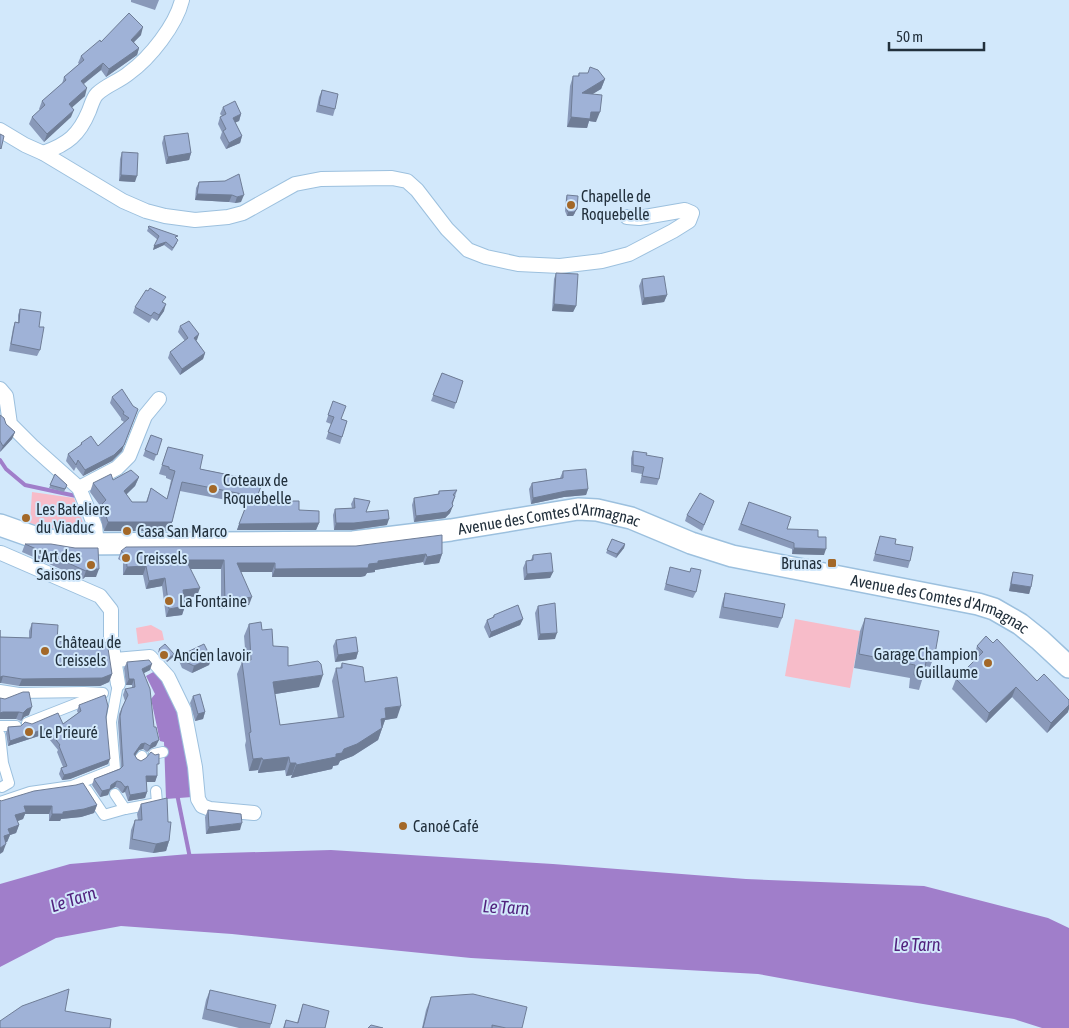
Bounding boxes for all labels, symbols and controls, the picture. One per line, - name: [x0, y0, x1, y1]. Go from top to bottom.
- scale bar: [889, 20, 984, 52]
- text: 50 m: [896, 28, 923, 45]
- place label: Chapelle de Roquebelle: [581, 187, 651, 224]
- marker: Chapelle de Roquebelle: [565, 199, 577, 211]
- place label: Coteaux de Roquebelle: [223, 471, 292, 508]
- marker: Coteaux de Roquebelle: [207, 483, 219, 495]
- place label: Les Bateliers du Viaduc: [36, 500, 110, 536]
- street label: Avenue des Comtes d'Armagnac: [457, 500, 643, 538]
- marker: Les Bateliers du Viaduc: [20, 512, 32, 524]
- place label: Casa San Marco: [137, 522, 227, 540]
- marker: Casa San Marco: [121, 525, 133, 537]
- place label: L'Art des Saisons: [33, 547, 81, 583]
- place label: Creissels: [136, 549, 188, 567]
- marker: Creissels: [120, 552, 132, 564]
- place label: Brunas: [781, 554, 822, 572]
- marker: Brunas: [826, 557, 838, 569]
- marker: L'Art des Saisons: [85, 559, 97, 571]
- street label: Avenue des Comtes d'Armagnac: [849, 570, 1033, 637]
- place label: La Fontaine: [179, 592, 247, 610]
- marker: La Fontaine: [163, 595, 175, 607]
- place label: Château de Creissels: [55, 633, 121, 669]
- marker: Château de Creissels: [39, 645, 51, 657]
- place label: Garage Champion Guillaume: [874, 645, 978, 681]
- place label: Ancien lavoir: [174, 646, 251, 664]
- marker: Ancien lavoir: [158, 649, 170, 661]
- marker: Garage Champion Guillaume: [982, 657, 994, 669]
- place label: Le Prieuré: [39, 723, 98, 741]
- marker: Le Prieuré: [23, 726, 35, 738]
- place label: Canoé Café: [413, 817, 479, 835]
- marker: Canoé Café: [397, 820, 409, 832]
- water label: Le Tarn: [47, 882, 99, 916]
- water label: Le Tarn: [482, 895, 530, 919]
- water label: Le Tarn: [894, 934, 941, 955]

